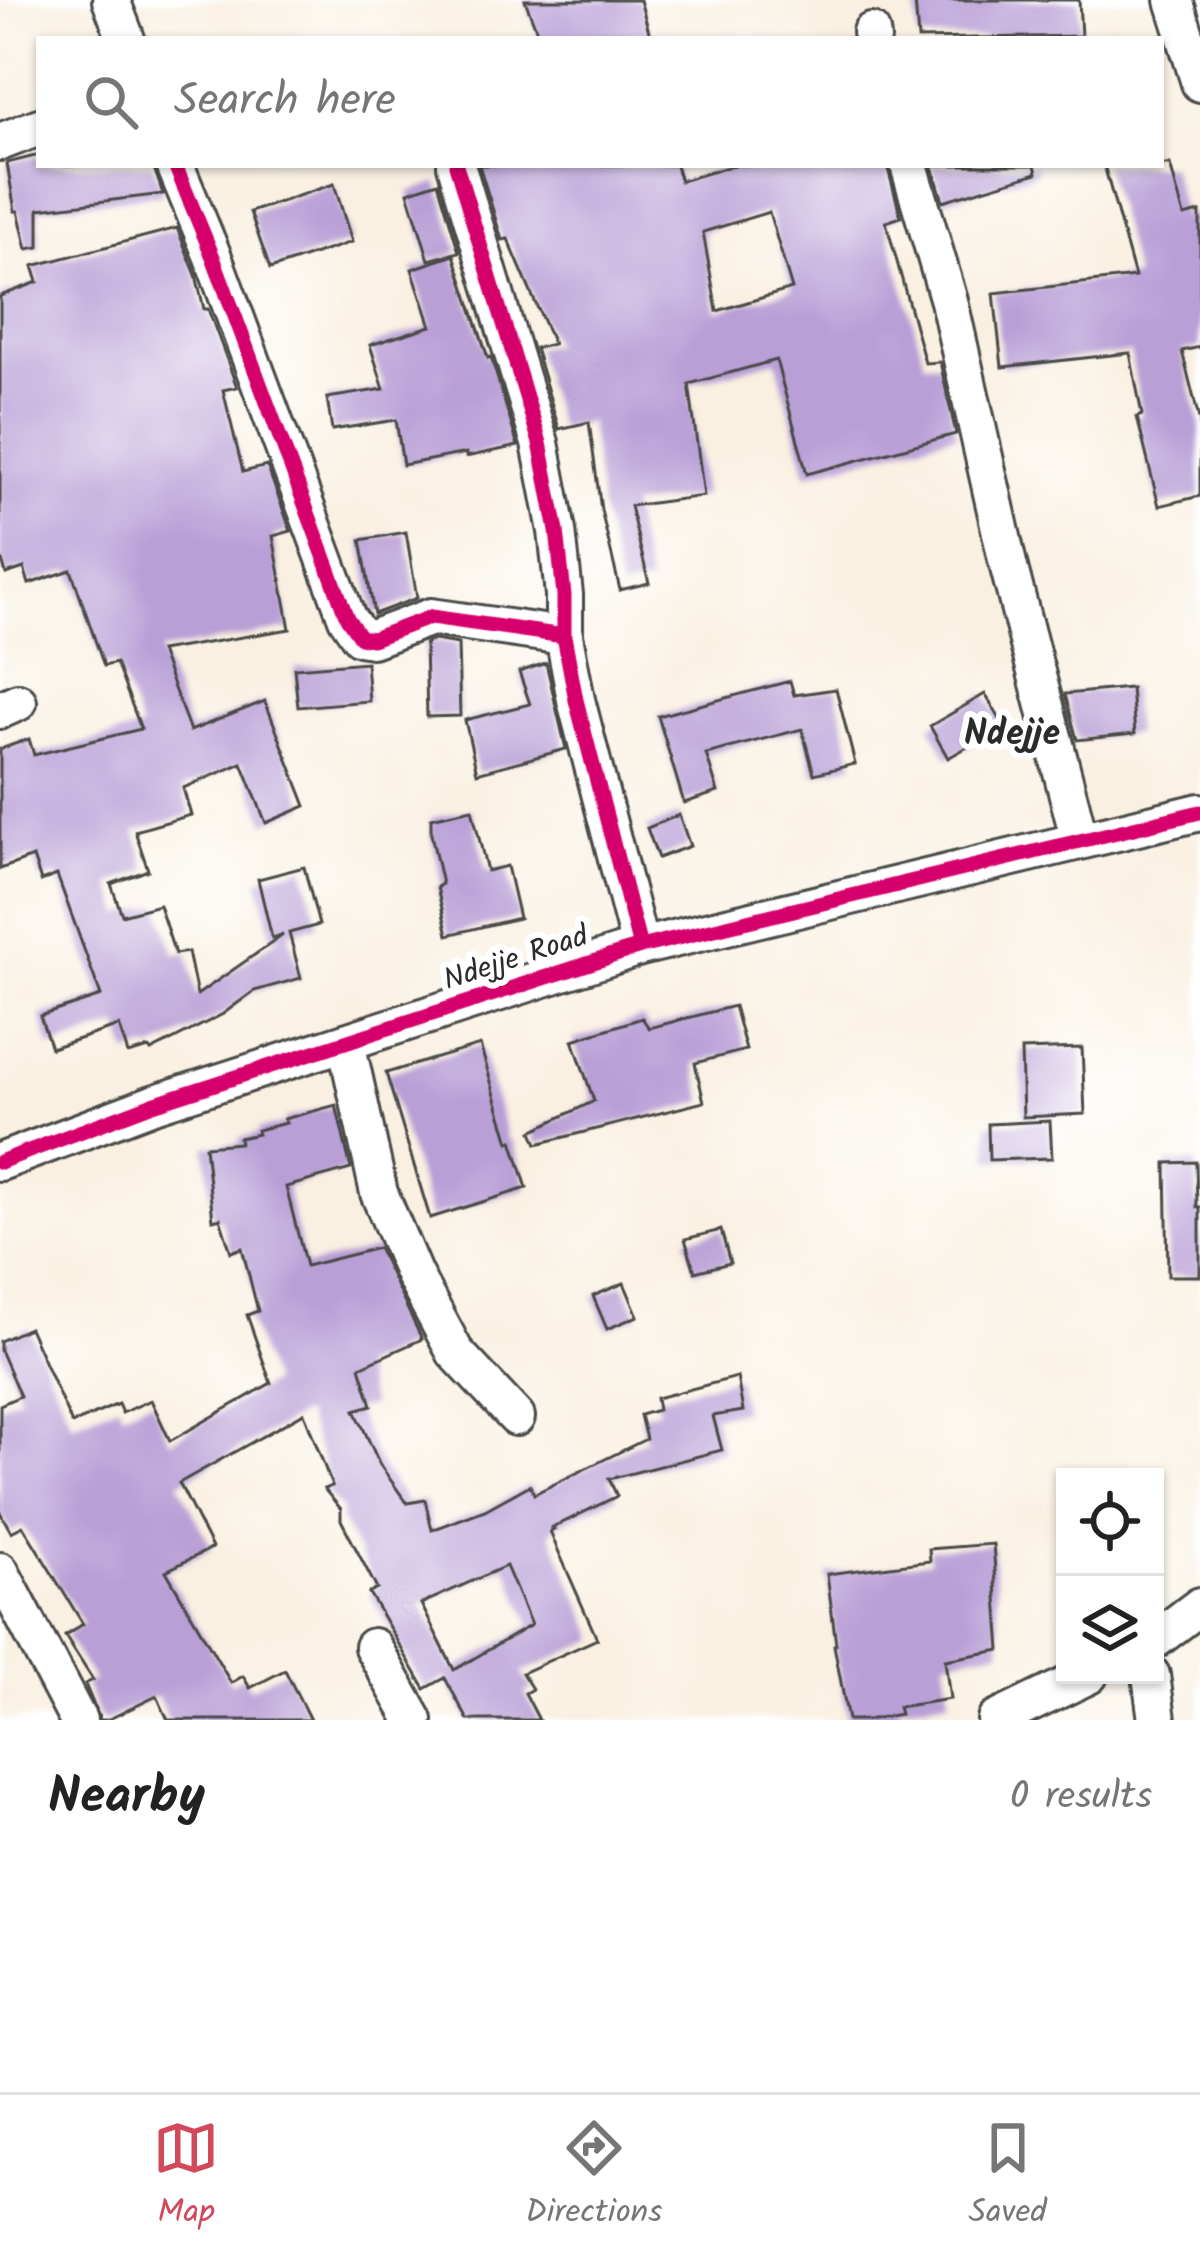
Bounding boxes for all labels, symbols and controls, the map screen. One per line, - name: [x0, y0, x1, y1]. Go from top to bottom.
- search box: [36, 36, 1164, 168]
- text: Search here: [174, 66, 396, 138]
- icon: search: [78, 69, 144, 135]
- district label: Ndejje: [964, 706, 1060, 763]
- street label: Ndejje Road: [437, 913, 596, 1005]
- map controls: [1056, 1468, 1164, 1684]
- button: locate: [1056, 1468, 1164, 1576]
- button: layers: [1056, 1576, 1164, 1684]
- text: Nearby: [48, 1758, 205, 1839]
- text: 0 results: [1010, 1767, 1152, 1829]
- tab: Map: [153, 2115, 219, 2240]
- tab: Directions: [525, 2115, 662, 2240]
- tab: Saved: [969, 2115, 1047, 2240]

